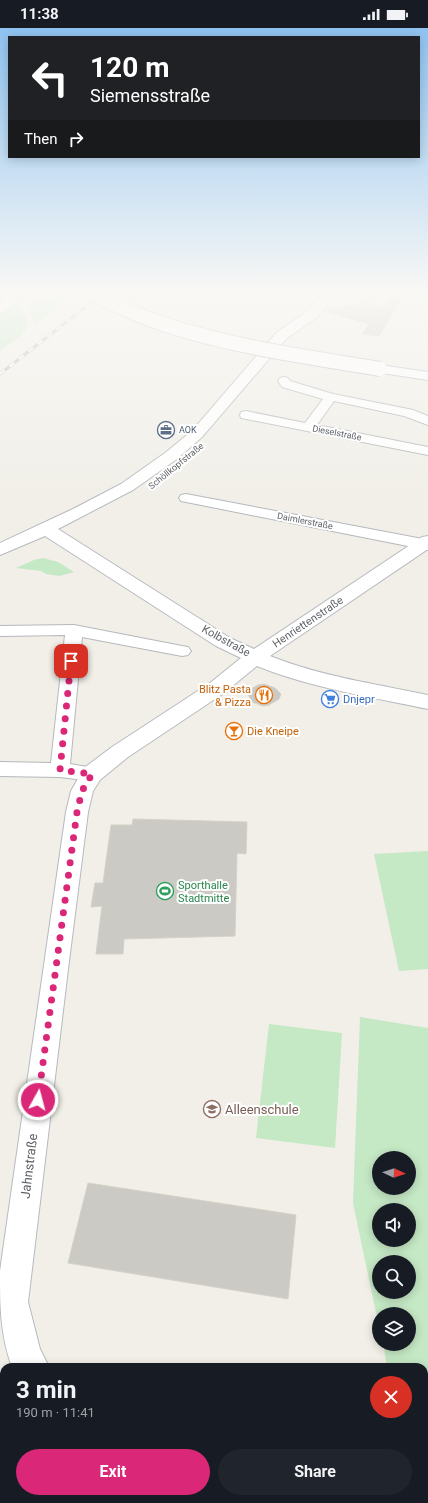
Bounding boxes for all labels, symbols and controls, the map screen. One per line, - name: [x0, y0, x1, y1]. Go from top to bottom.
- text: 11:38: [20, 5, 59, 23]
- text: 120 m: [90, 51, 169, 84]
- icon: left: [24, 52, 76, 104]
- text: Siemensstraße: [90, 85, 210, 106]
- icon: right: [65, 128, 87, 150]
- text: Then: [24, 130, 57, 148]
- office icon: AOK: [156, 420, 176, 440]
- street label: Dieselstraße: [312, 423, 363, 443]
- place label: AOK: [179, 425, 197, 435]
- street label: Schöllkopfstraße: [146, 441, 206, 491]
- street label: Daimlerstraße: [276, 511, 334, 531]
- street label: Henriettenstraße: [270, 594, 346, 650]
- street label: Kolbstraße: [200, 622, 252, 660]
- pin: [54, 644, 88, 678]
- icon: arrive: [60, 650, 82, 672]
- place label: Blitz Pasta & Pizza: [199, 683, 251, 709]
- restaurant icon: Blitz Pasta & Pizza: [254, 685, 274, 705]
- supermarket icon: Dnjepr: [320, 689, 340, 709]
- place label: Dnjepr: [343, 693, 375, 706]
- bar icon: Die Kneipe: [224, 721, 244, 741]
- place label: Die Kneipe: [247, 725, 299, 738]
- place label: Sporthalle Stadtmitte: [178, 879, 229, 905]
- sports icon: Sporthalle Stadtmitte: [155, 881, 175, 901]
- position arrow: [17, 1079, 59, 1121]
- school or university icon: Alleenschule: [202, 1099, 222, 1119]
- place label: Alleenschule: [225, 1102, 299, 1117]
- street label: Jahnstraße: [18, 1133, 40, 1199]
- north arrow: [372, 1151, 416, 1195]
- map controls: [372, 1151, 416, 1351]
- button: sound: [372, 1203, 416, 1247]
- button: search: [372, 1255, 416, 1299]
- button: layers: [372, 1307, 416, 1351]
- text: 3 min: [16, 1376, 76, 1404]
- button: close: [370, 1376, 412, 1418]
- text: 190 m · 11:41: [16, 1405, 95, 1420]
- button: Exit: [16, 1449, 210, 1495]
- button: Share: [218, 1449, 412, 1495]

